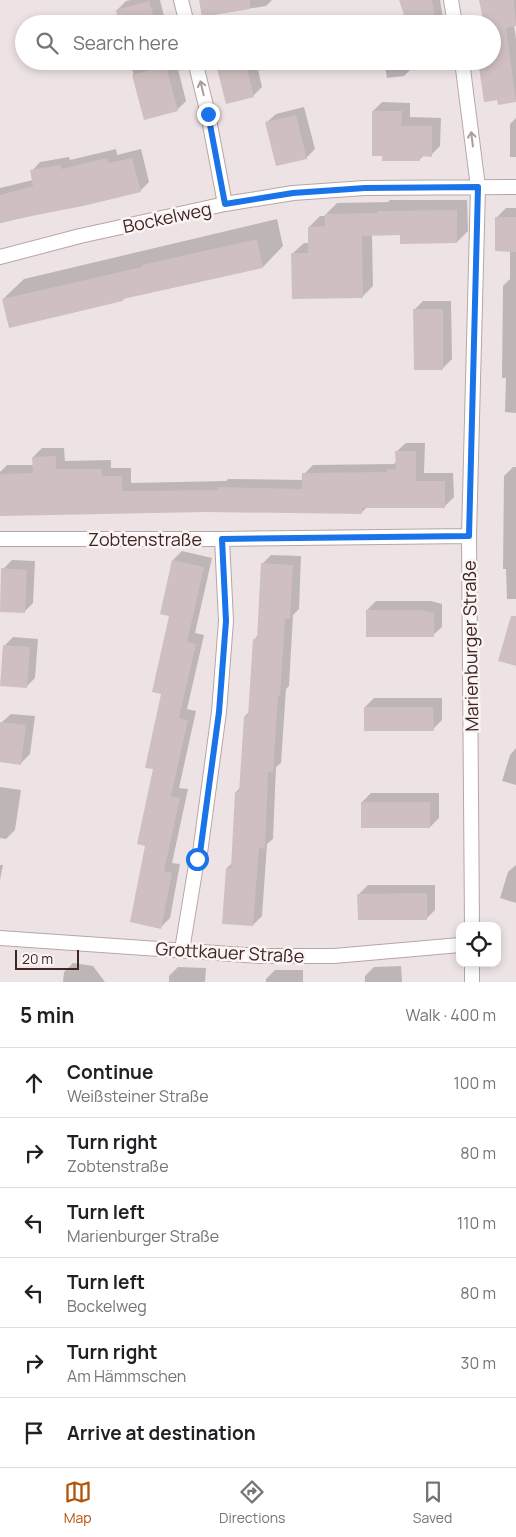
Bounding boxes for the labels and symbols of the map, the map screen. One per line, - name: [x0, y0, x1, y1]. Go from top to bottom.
- one-way arrow: [197, 81, 206, 97]
- route end: [197, 103, 220, 126]
- one-way arrow: [467, 131, 477, 147]
- street label: Bockelweg: [121, 196, 213, 238]
- street label: Zobtenstraße: [88, 527, 202, 551]
- street label: Marienburger Straße: [457, 560, 483, 732]
- route start: [186, 848, 209, 871]
- street label: Grottkauer Straße: [155, 936, 305, 968]
- scale bar: [15, 947, 79, 970]

